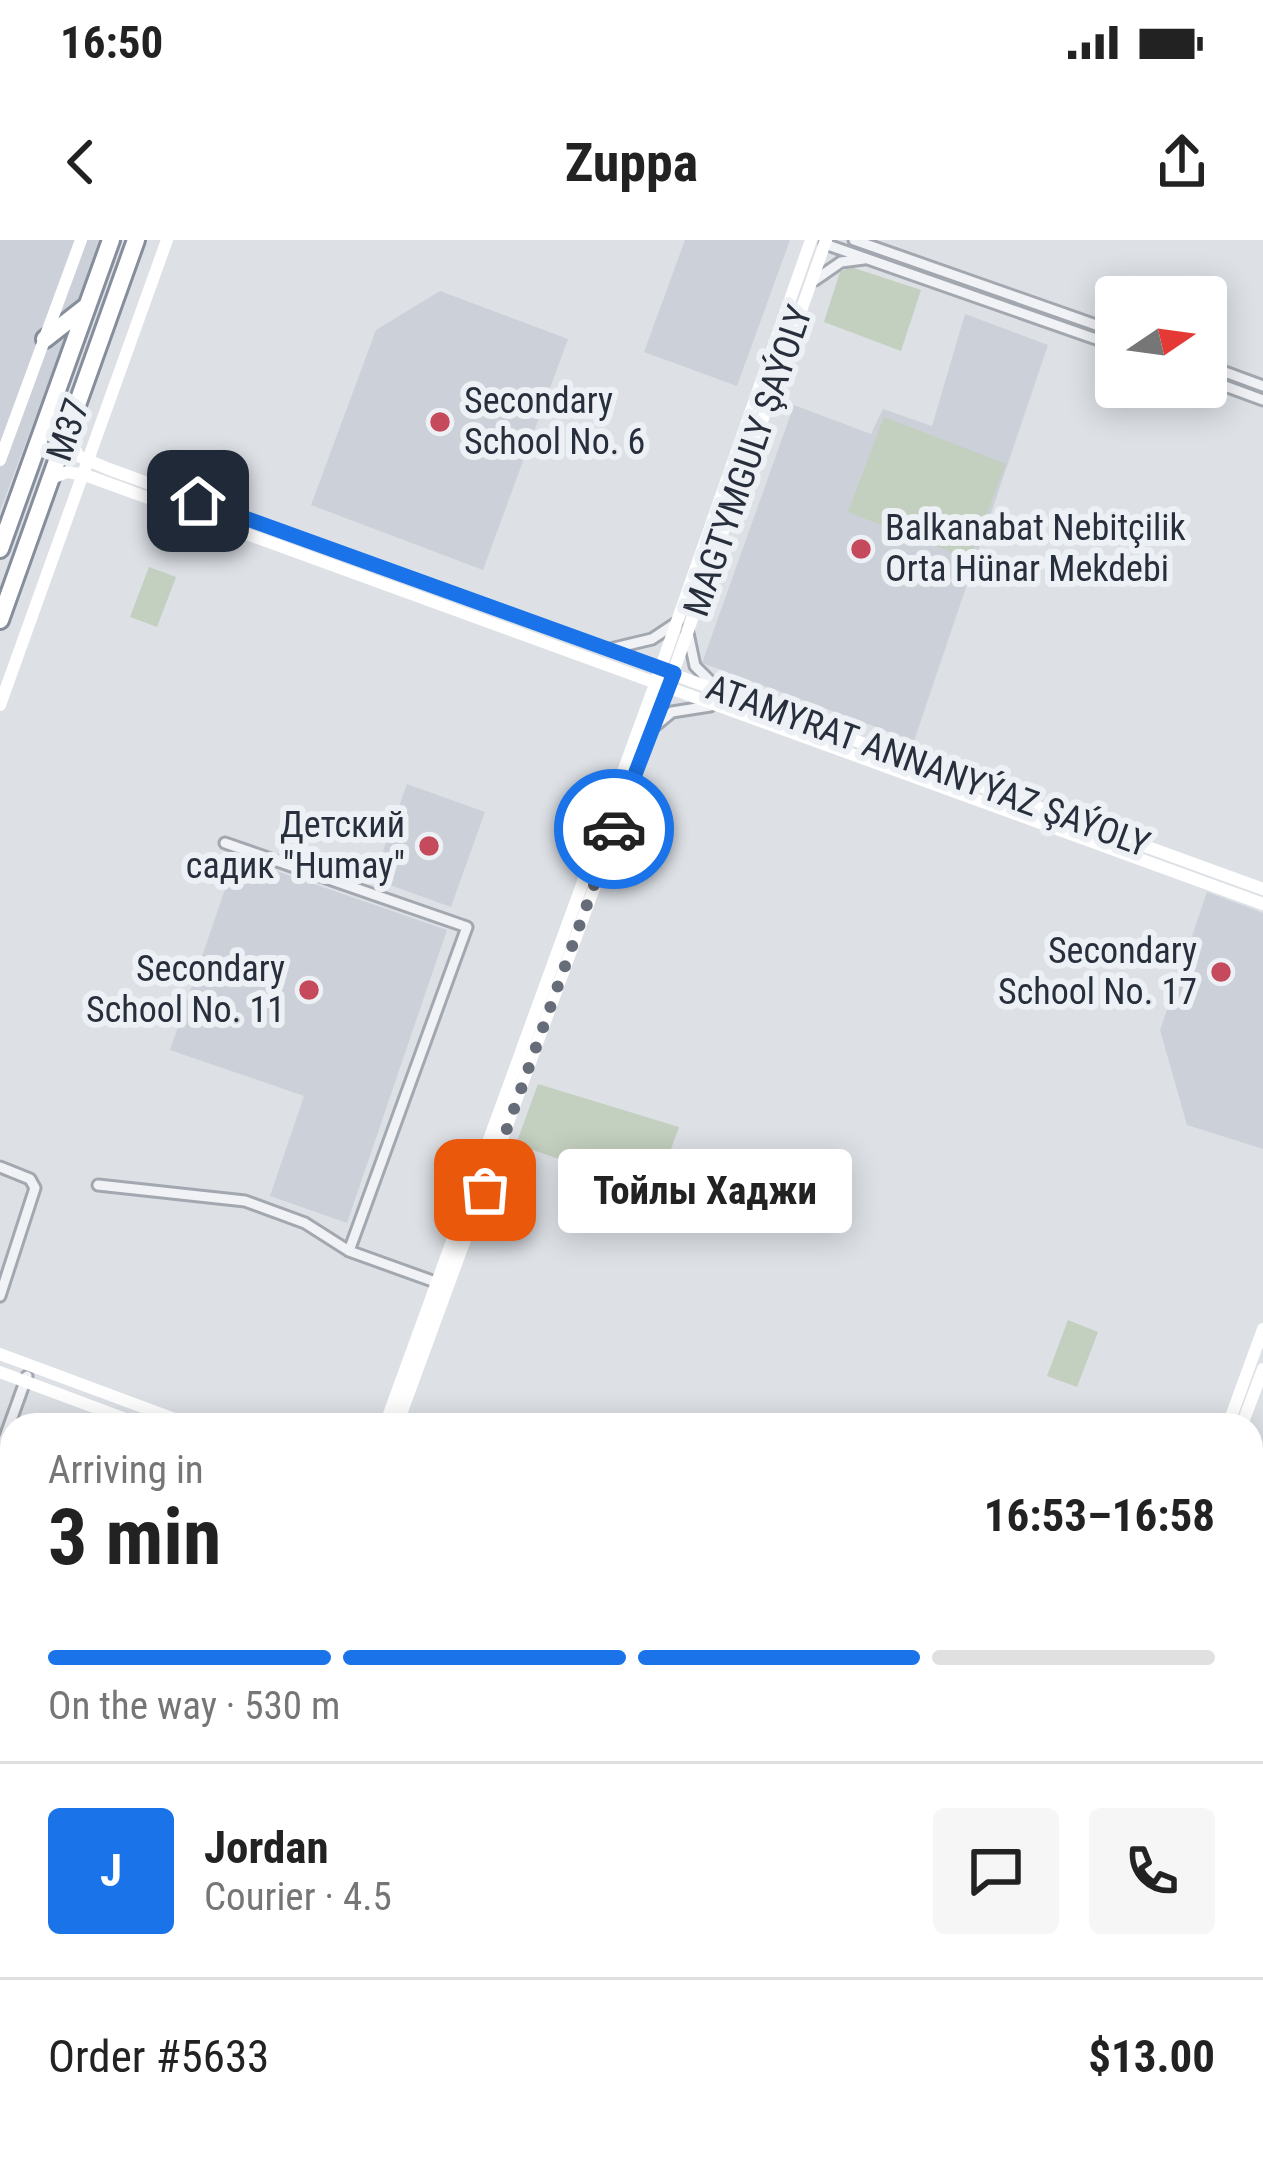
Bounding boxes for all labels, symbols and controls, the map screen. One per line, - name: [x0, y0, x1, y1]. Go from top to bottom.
- text: 16:50: [60, 16, 163, 69]
- icon: back: [48, 129, 114, 195]
- icon: share: [1149, 129, 1215, 195]
- text: Zuppa: [565, 131, 698, 194]
- north arrow: [1095, 276, 1227, 408]
- map controls: [1095, 276, 1227, 408]
- street label: MAGTYMGULY ŞAÝOLY: [674, 300, 821, 622]
- place label: Secondary School No. 6: [464, 380, 645, 463]
- street label: M37: [38, 393, 98, 467]
- marker: Secondary School No. 6: [427, 409, 453, 435]
- pin: [147, 450, 249, 552]
- icon: home: [165, 468, 231, 534]
- place label: Balkanabat Nebitçilik Orta Hünar Mekdebi: [885, 507, 1186, 590]
- marker: Balkanabat Nebitçilik Orta Hünar Mekdebi: [848, 536, 874, 562]
- street label: ATAMYRAT ANNANYÝAZ ŞAÝOLY: [701, 665, 1156, 866]
- courier: [554, 769, 674, 889]
- icon: car: [581, 796, 647, 862]
- place label: Детский садик "Humay": [186, 804, 405, 887]
- marker: Детский садик "Humay": [416, 833, 442, 859]
- place label: Secondary School No. 17: [998, 930, 1197, 1013]
- place label: Secondary School No. 11: [86, 948, 285, 1031]
- marker: Secondary School No. 17: [1208, 959, 1234, 985]
- marker: Secondary School No. 11: [296, 977, 322, 1003]
- pin: [434, 1139, 536, 1241]
- callout: Тойлы Хаджи: [557, 1148, 851, 1232]
- icon: bag: [452, 1157, 518, 1223]
- text: Тойлы Хаджи: [593, 1168, 817, 1214]
- text: Arriving in: [48, 1447, 204, 1493]
- text: 16:53–16:58: [984, 1489, 1215, 1542]
- text: 3 min: [48, 1492, 221, 1583]
- text: On the way · 530 m: [48, 1683, 340, 1729]
- button: chat: [933, 1808, 1059, 1934]
- button: phone: [1089, 1808, 1215, 1934]
- text: Jordan: [204, 1821, 329, 1874]
- text: J: [100, 1844, 122, 1897]
- text: Courier · 4.5: [204, 1874, 392, 1920]
- text: Order #5633: [48, 2030, 269, 2083]
- text: $13.00: [1088, 2030, 1215, 2083]

